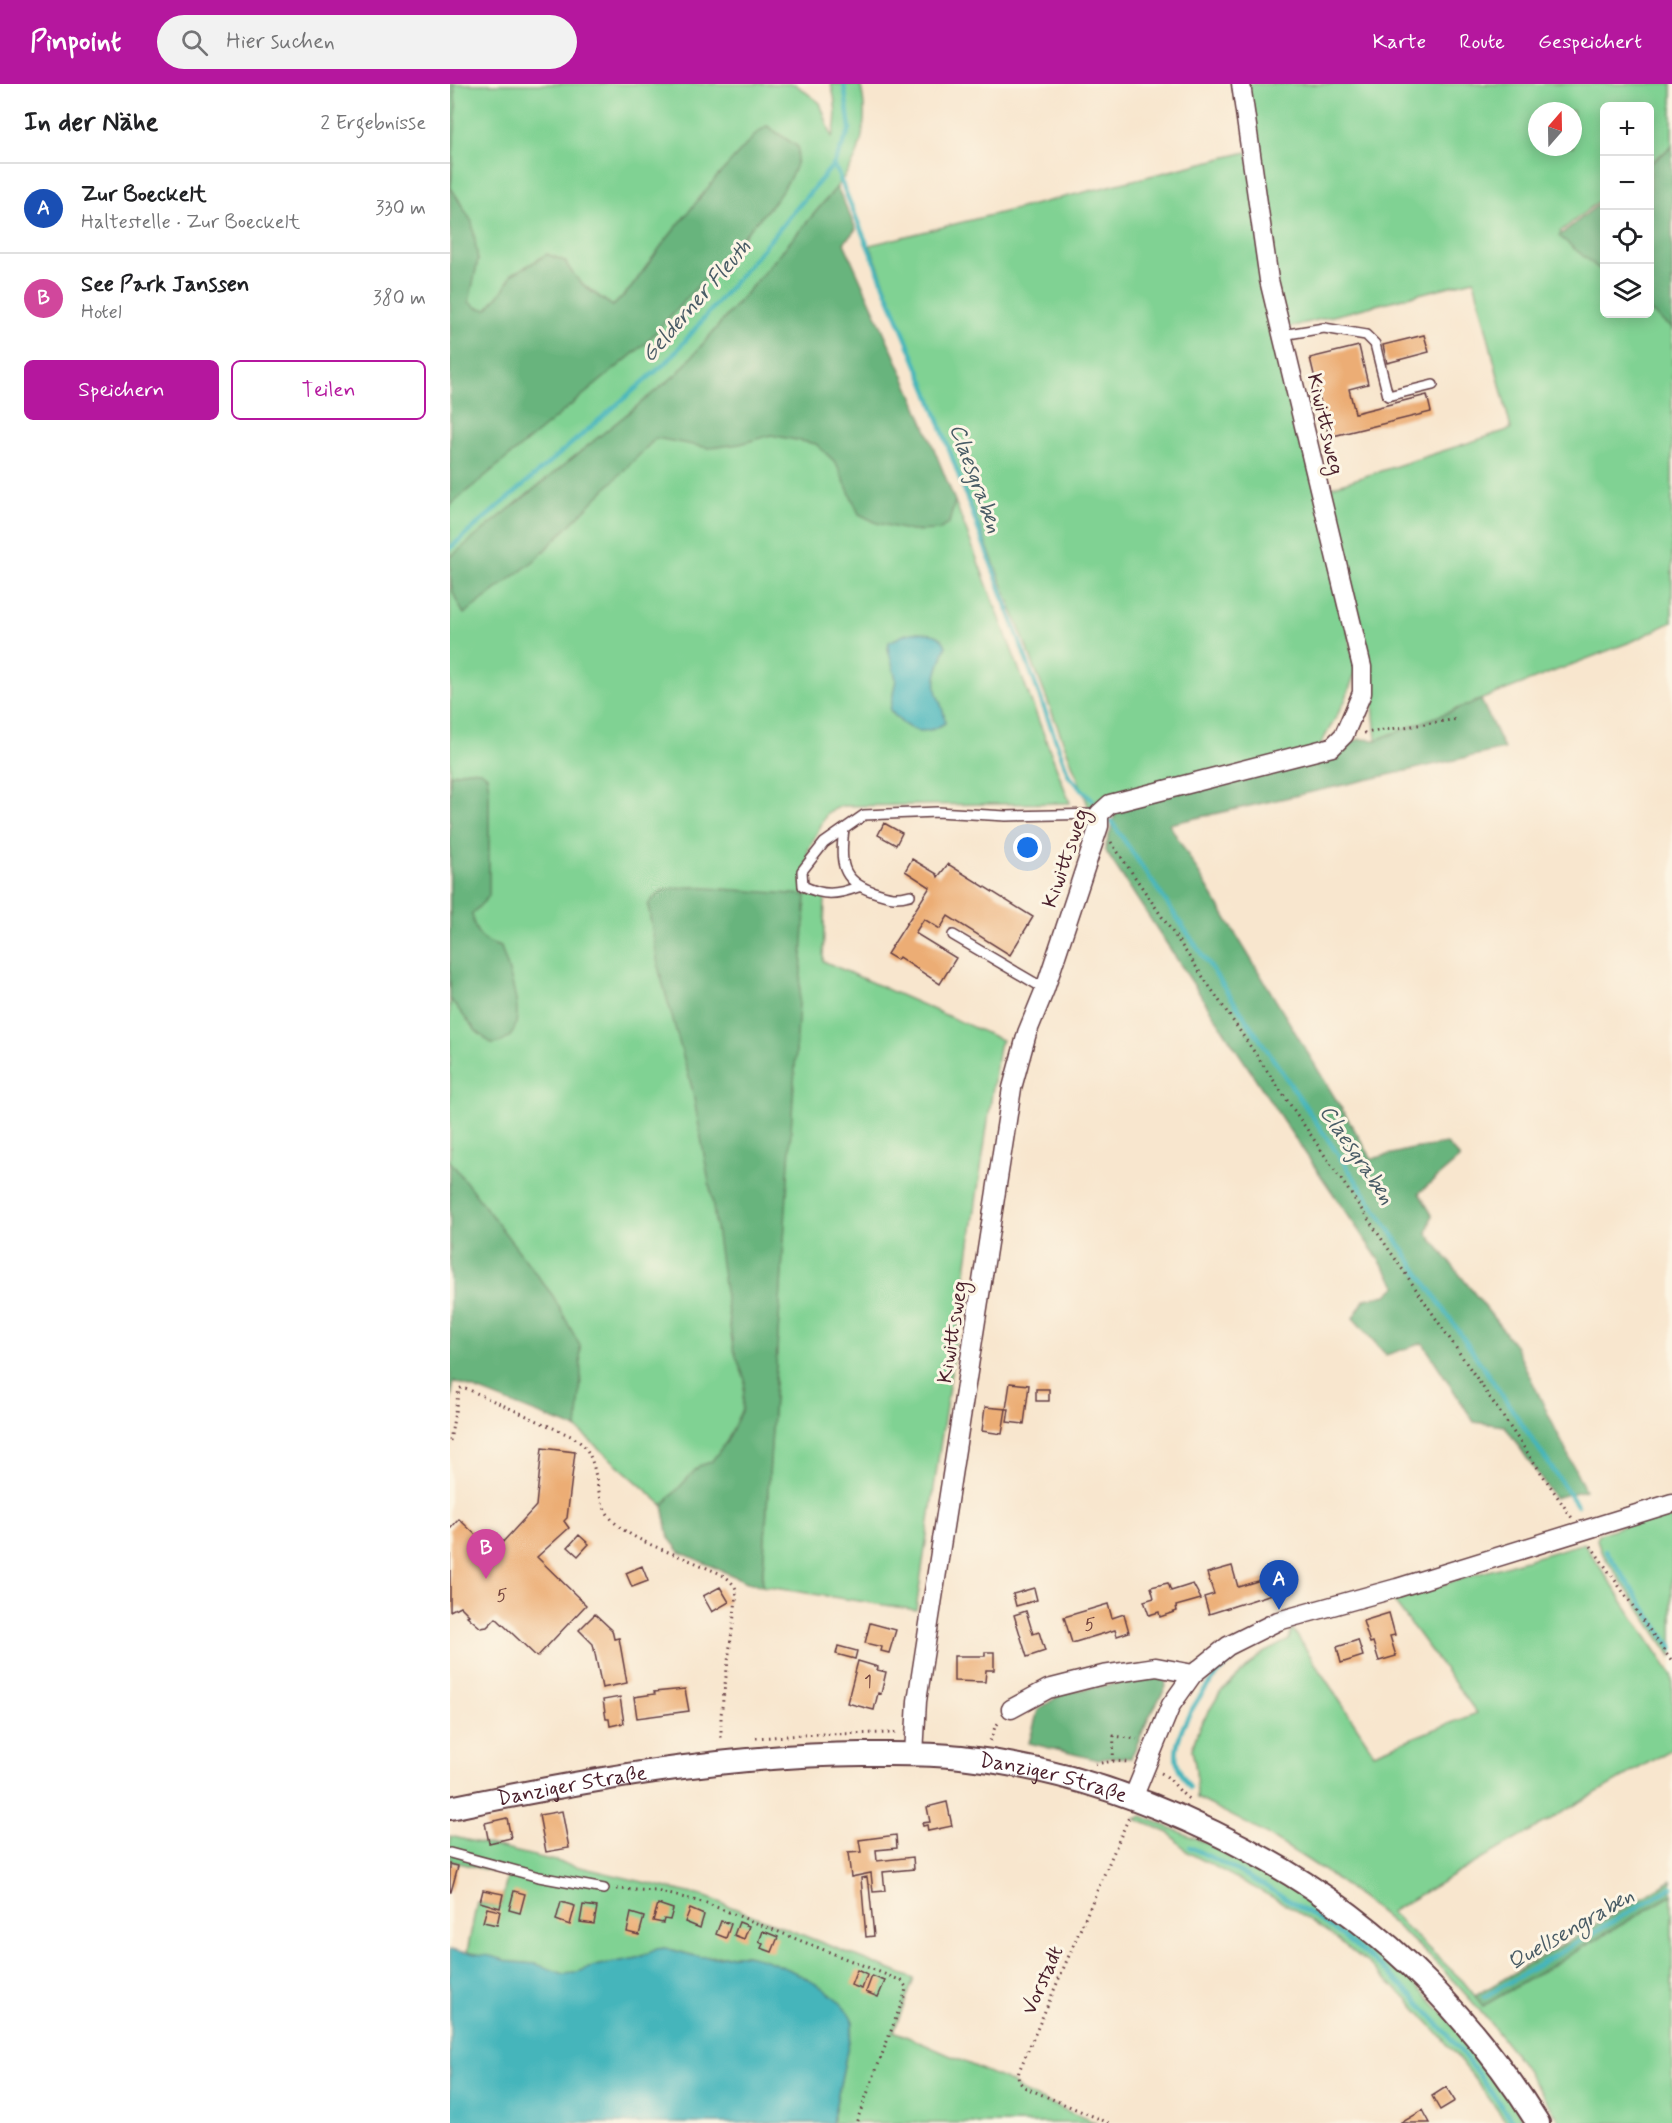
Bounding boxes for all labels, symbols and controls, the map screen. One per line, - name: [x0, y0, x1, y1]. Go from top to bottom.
- search box: [157, 15, 577, 69]
- text: Pinpoint: [30, 24, 121, 61]
- icon: search: [178, 26, 211, 59]
- text: Hier suchen: [226, 28, 335, 56]
- text: Karte: [1373, 28, 1426, 56]
- text: Route: [1459, 28, 1505, 56]
- text: Gespeichert: [1538, 28, 1642, 56]
- north arrow: [1528, 102, 1582, 156]
- map controls: [1600, 102, 1654, 318]
- button: +: [1600, 102, 1654, 156]
- text: In der Nähe: [24, 106, 158, 140]
- text: 2 Ergebnisse: [320, 110, 426, 137]
- button: −: [1600, 156, 1654, 210]
- text: Zur Boeckelt: [81, 181, 207, 209]
- text: A: [37, 195, 50, 222]
- text: 330 m: [375, 195, 426, 222]
- text: Haltestelle · Zur Boeckelt: [81, 209, 300, 236]
- button: locate: [1600, 210, 1654, 264]
- water label: Gelderner Fleuth: [635, 234, 758, 369]
- button: layers: [1600, 264, 1654, 318]
- text: See Park Janssen: [81, 271, 249, 299]
- text: B: [37, 285, 50, 312]
- text: 380 m: [373, 285, 426, 312]
- text: Hotel: [81, 299, 122, 326]
- button: Speichern: [24, 360, 219, 420]
- button: Teilen: [231, 360, 426, 420]
- street label: Kiwittsweg: [1299, 371, 1350, 478]
- water label: Claesgraben: [941, 420, 1008, 538]
- street label: Kiwittsweg: [1036, 805, 1097, 912]
- your location: [1013, 833, 1042, 862]
- water label: Claesgraben: [1312, 1100, 1400, 1211]
- street label: Kiwittsweg: [931, 1279, 976, 1386]
- pin: B: [466, 1530, 506, 1579]
- pin: A: [1260, 1560, 1298, 1610]
- house number: 5: [497, 1584, 508, 1608]
- house number: 5: [1085, 1613, 1096, 1637]
- house number: 1: [864, 1670, 872, 1694]
- street label: Danziger Straße: [977, 1746, 1131, 1810]
- street label: Danziger Straße: [495, 1759, 649, 1813]
- water label: Quellsengraben: [1503, 1882, 1640, 1979]
- street label: Vorstadt: [1015, 1941, 1071, 2019]

